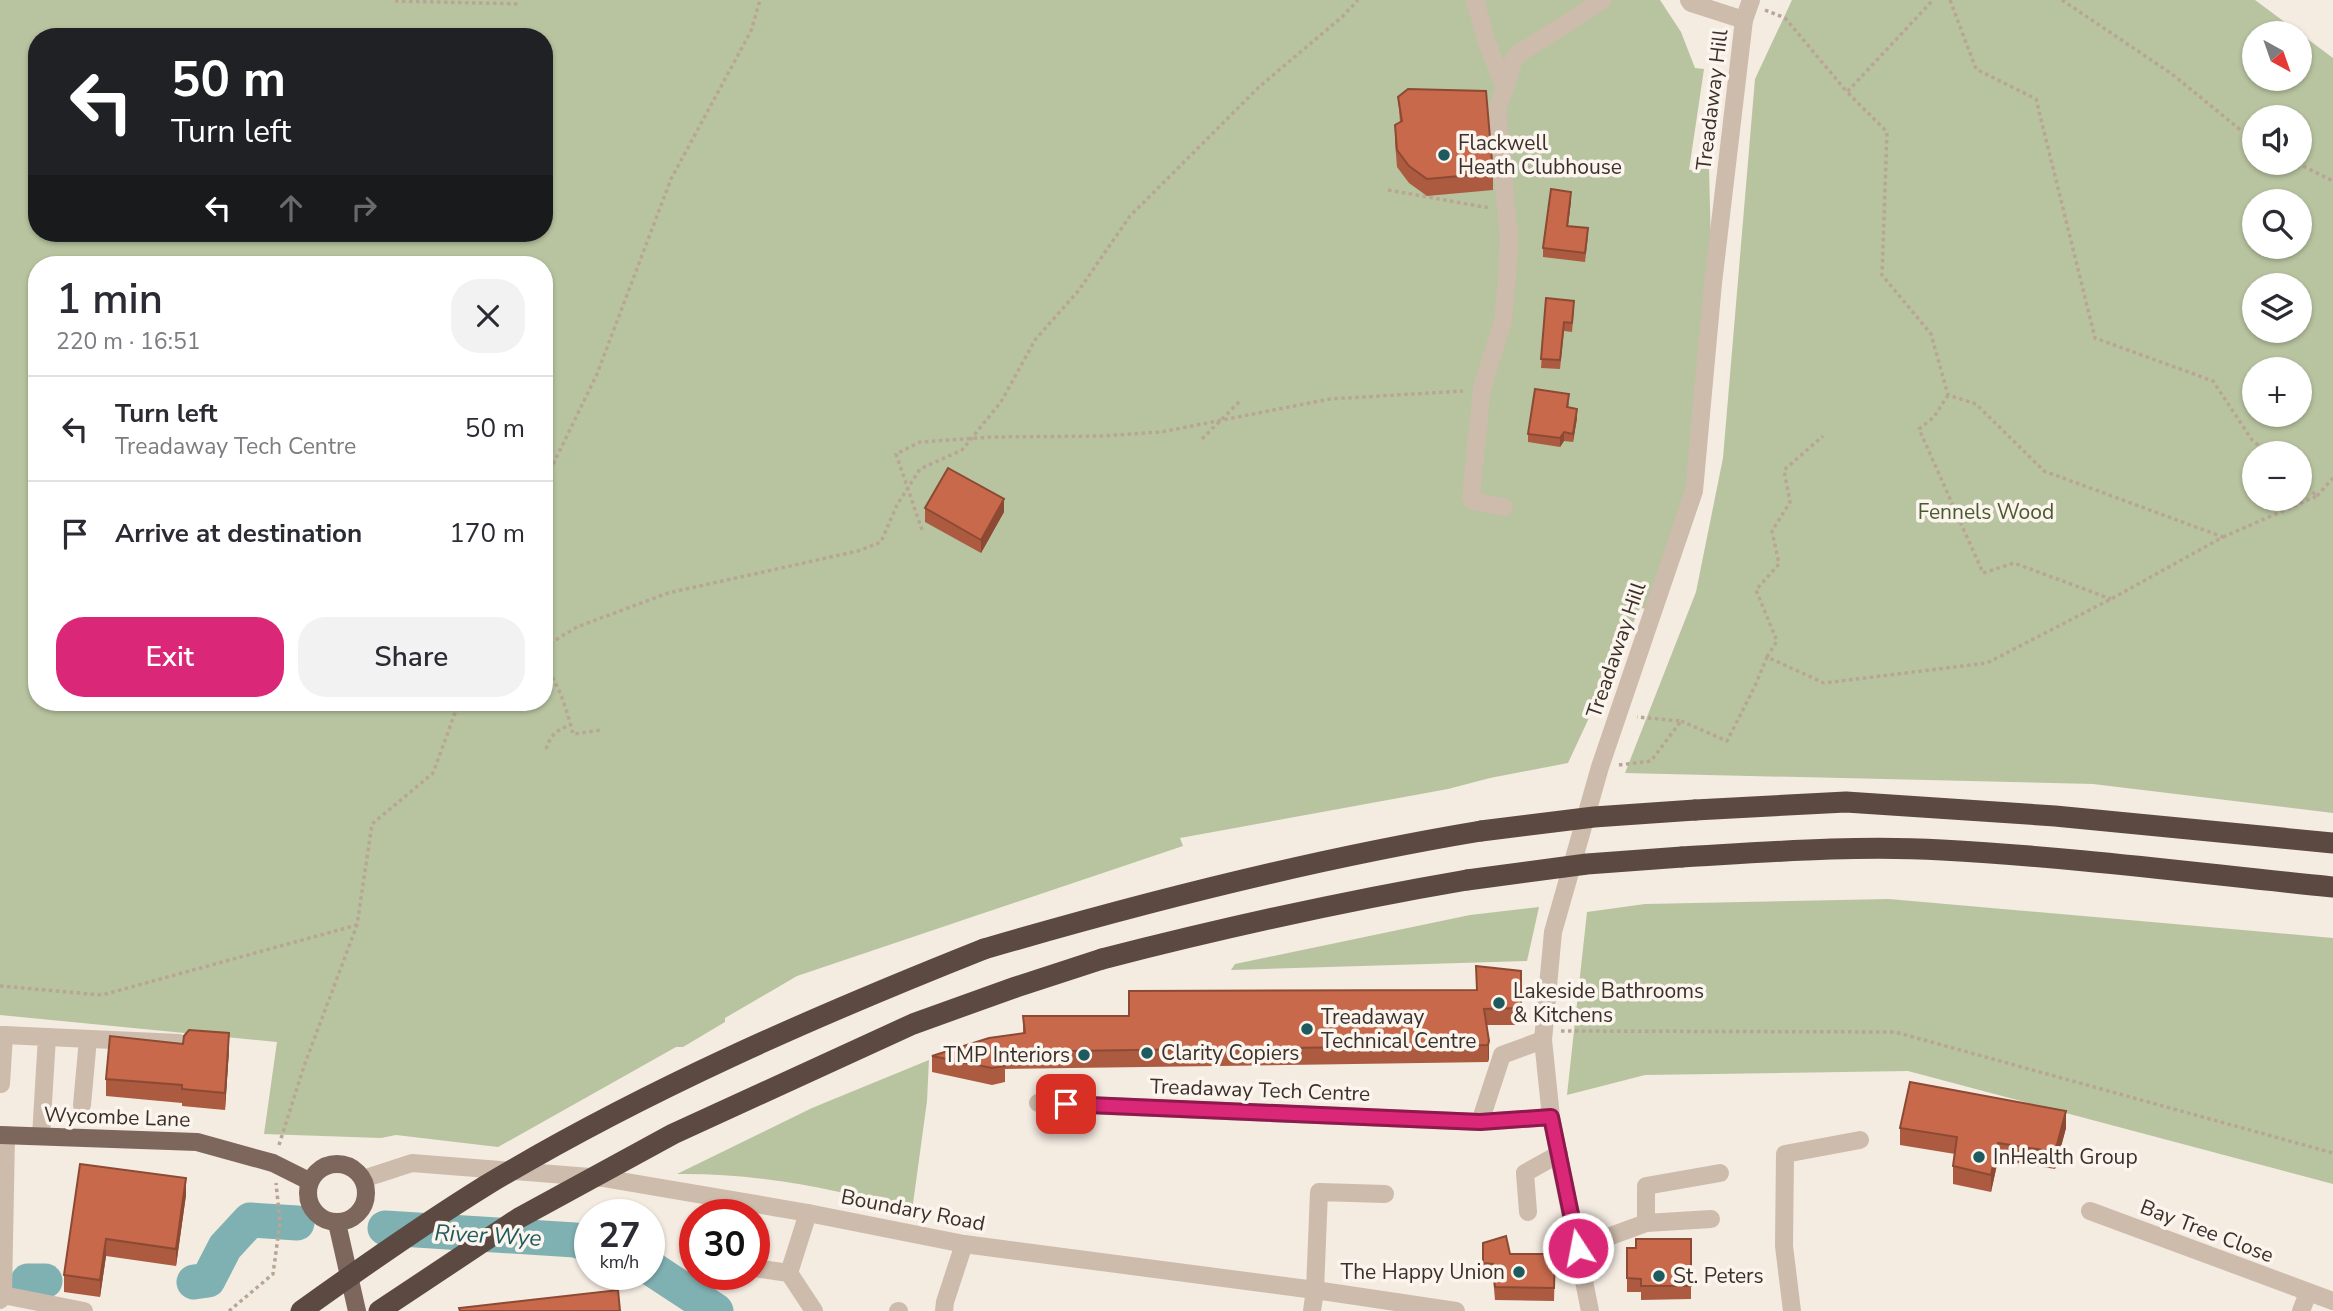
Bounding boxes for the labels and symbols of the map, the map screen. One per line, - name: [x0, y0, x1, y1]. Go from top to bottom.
- north arrow: [2242, 21, 2312, 91]
- street label: Treadaway Hill: [1689, 27, 1735, 172]
- place label: Flackwell Heath Clubhouse: [1458, 129, 1622, 181]
- marker: Flackwell Heath Clubhouse: [1436, 147, 1452, 163]
- park label: Fennels Wood: [1918, 498, 2054, 526]
- street label: Treadaway Hill: [1580, 578, 1653, 722]
- place label: Lakeside Bathrooms & Kitchens: [1513, 977, 1704, 1029]
- marker: Lakeside Bathrooms & Kitchens: [1491, 995, 1507, 1011]
- place label: Treadaway Technical Centre: [1321, 1003, 1476, 1055]
- marker: Treadaway Technical Centre: [1299, 1021, 1315, 1037]
- place label: Clarity Copiers: [1161, 1039, 1299, 1067]
- place label: TMP Interiors: [943, 1041, 1070, 1069]
- marker: Clarity Copiers: [1139, 1045, 1155, 1061]
- marker: TMP Interiors: [1076, 1047, 1092, 1063]
- street label: Treadaway Tech Centre: [1149, 1072, 1371, 1108]
- pin: [1036, 1074, 1096, 1134]
- street label: Wycombe Lane: [43, 1100, 191, 1134]
- place label: InHealth Group: [1993, 1143, 2138, 1171]
- marker: InHealth Group: [1971, 1149, 1987, 1165]
- street label: Boundary Road: [839, 1182, 987, 1238]
- street label: Bay Tree Close: [2136, 1193, 2278, 1269]
- speed limit sign: 30: [679, 1199, 770, 1290]
- position arrow: [1541, 1211, 1615, 1285]
- water label: River Wye: [434, 1217, 542, 1254]
- place label: The Happy Union: [1341, 1258, 1505, 1286]
- place label: St. Peters: [1673, 1262, 1764, 1290]
- marker: The Happy Union: [1511, 1264, 1527, 1280]
- marker: St. Peters: [1651, 1268, 1667, 1284]

